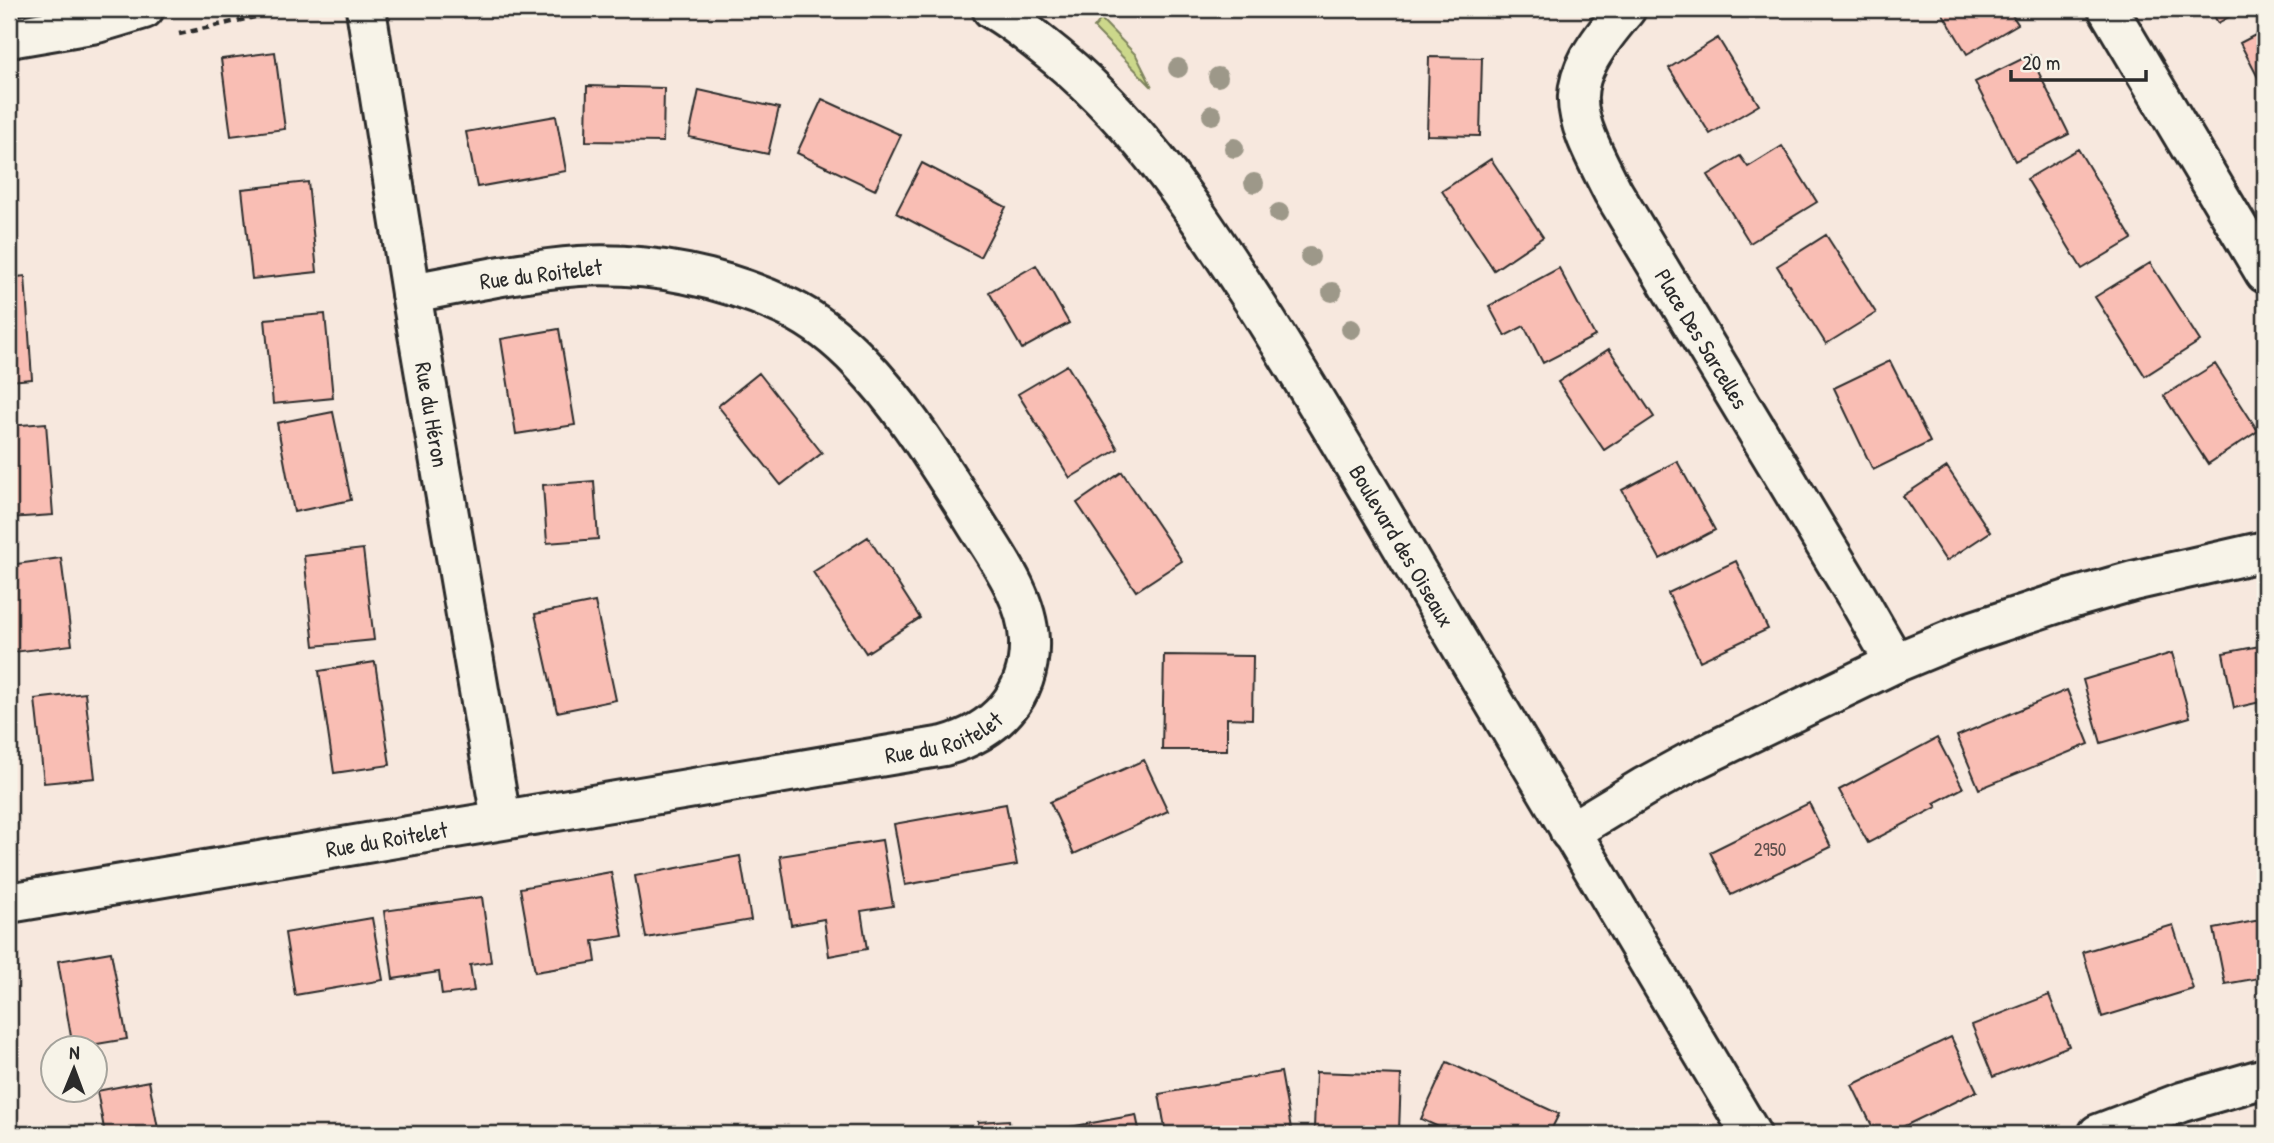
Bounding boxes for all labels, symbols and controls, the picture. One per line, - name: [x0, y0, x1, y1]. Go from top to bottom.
- scale bar: [2011, 38, 2146, 82]
- text: 20 m: [2022, 48, 2060, 77]
- street label: Rue du Roitelet: [478, 251, 605, 296]
- street label: Place Des Sarcelles: [1648, 263, 1756, 415]
- street label: Rue du Héron: [408, 360, 457, 469]
- street label: Boulevard des Oiseaux: [1342, 459, 1462, 633]
- street label: Rue du Roitelet: [883, 704, 1010, 771]
- street label: Rue du Roitelet: [324, 813, 451, 865]
- house number: 2950: [1754, 836, 1786, 862]
- north arrow: [38, 1034, 108, 1104]
- text: N: [69, 1039, 80, 1065]

